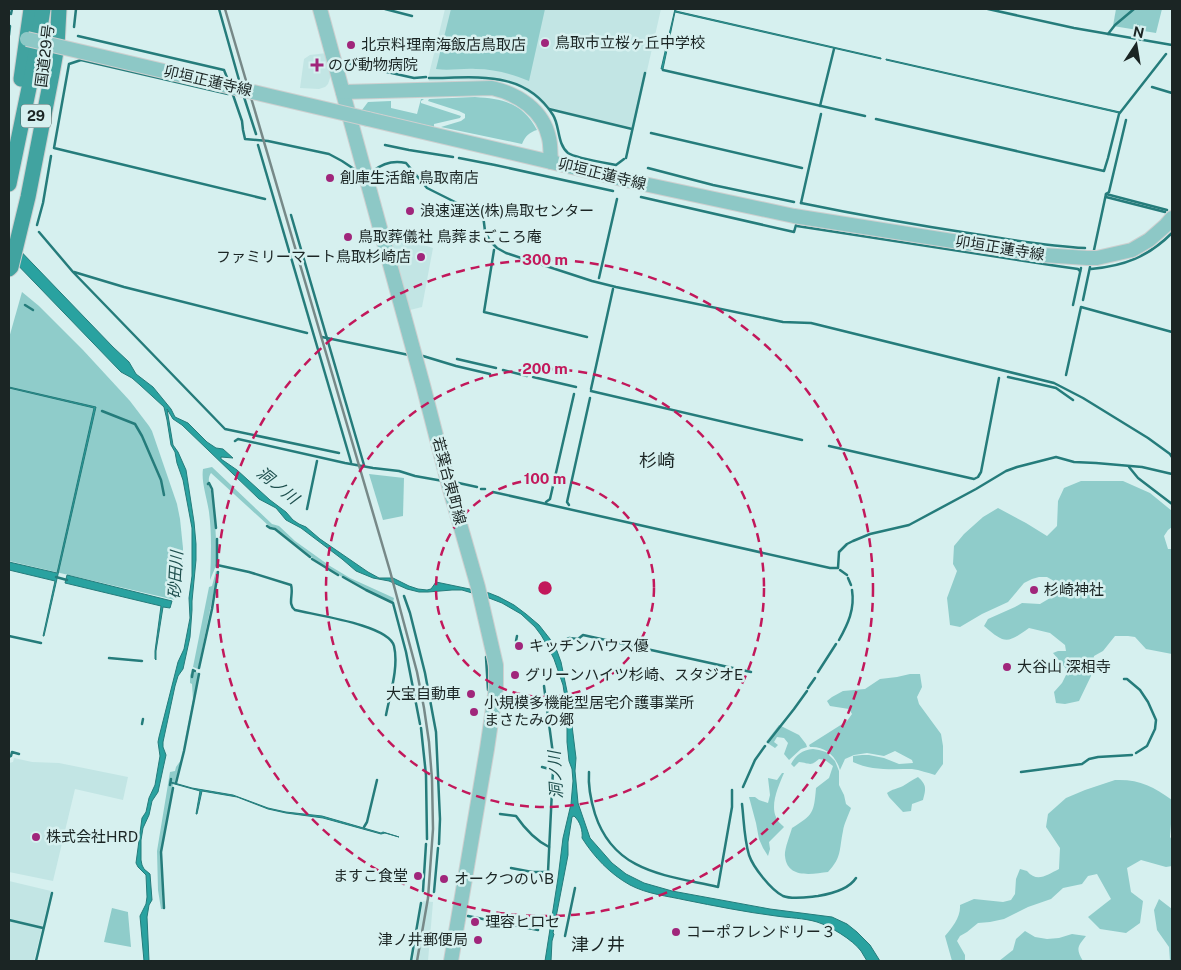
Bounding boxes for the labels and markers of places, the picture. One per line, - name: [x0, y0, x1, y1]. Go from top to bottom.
- place label: 鳥取市立桜ヶ丘中学校: [555, 34, 705, 51]
- place label: 北京料理南海飯店鳥取店: [361, 36, 526, 53]
- marker: 鳥取市立桜ヶ丘中学校: [539, 37, 551, 49]
- marker: 北京料理南海飯店鳥取店: [345, 39, 357, 51]
- place label: のび動物病院: [328, 56, 418, 73]
- marker: のび動物病院: [310, 58, 324, 72]
- place label: 創庫生活館 鳥取南店: [340, 169, 479, 186]
- marker: 創庫生活館 鳥取南店: [324, 172, 336, 184]
- place label: 浪速運送(株)鳥取センター: [420, 202, 594, 219]
- marker: 浪速運送(株)鳥取センター: [404, 205, 416, 217]
- place label: 鳥取葬儀社 鳥葬まごころ庵: [358, 228, 542, 245]
- marker: 鳥取葬儀社 鳥葬まごころ庵: [342, 231, 354, 243]
- place label: ファミリーマート鳥取杉崎店: [216, 248, 411, 265]
- marker: ファミリーマート鳥取杉崎店: [415, 251, 427, 263]
- centre of rings: [536, 579, 554, 597]
- place label: 杉崎神社: [1044, 581, 1104, 598]
- marker: 杉崎神社: [1028, 584, 1040, 596]
- place label: キッチンハウス優: [529, 637, 649, 654]
- marker: キッチンハウス優: [513, 640, 525, 652]
- place label: 大谷山 深相寺: [1017, 658, 1111, 675]
- marker: 大谷山 深相寺: [1001, 661, 1013, 673]
- place label: グリーンハイツ杉崎、スタジオE: [525, 666, 743, 683]
- marker: グリーンハイツ杉崎、スタジオE: [509, 669, 521, 681]
- place label: 大宝自動車: [386, 685, 461, 702]
- marker: 大宝自動車: [465, 688, 477, 700]
- place label: 小規模多機能型居宅介護事業所 まさたみの郷: [484, 694, 694, 728]
- marker: 小規模多機能型居宅介護事業所 まさたみの郷: [468, 706, 480, 718]
- place label: 株式会社HRD: [46, 828, 138, 845]
- marker: 株式会社HRD: [30, 831, 42, 843]
- place label: ますこ食堂: [333, 867, 408, 884]
- marker: ますこ食堂: [412, 870, 424, 882]
- place label: オークつのいB: [454, 870, 554, 887]
- marker: オークつのいB: [438, 873, 450, 885]
- place label: 理容ヒロセ: [485, 913, 560, 930]
- marker: 理容ヒロセ: [469, 916, 481, 928]
- place label: コーポフレンドリー３: [686, 923, 836, 940]
- marker: コーポフレンドリー３: [670, 926, 682, 938]
- place label: 津ノ井郵便局: [378, 931, 468, 948]
- marker: 津ノ井郵便局: [472, 934, 484, 946]

